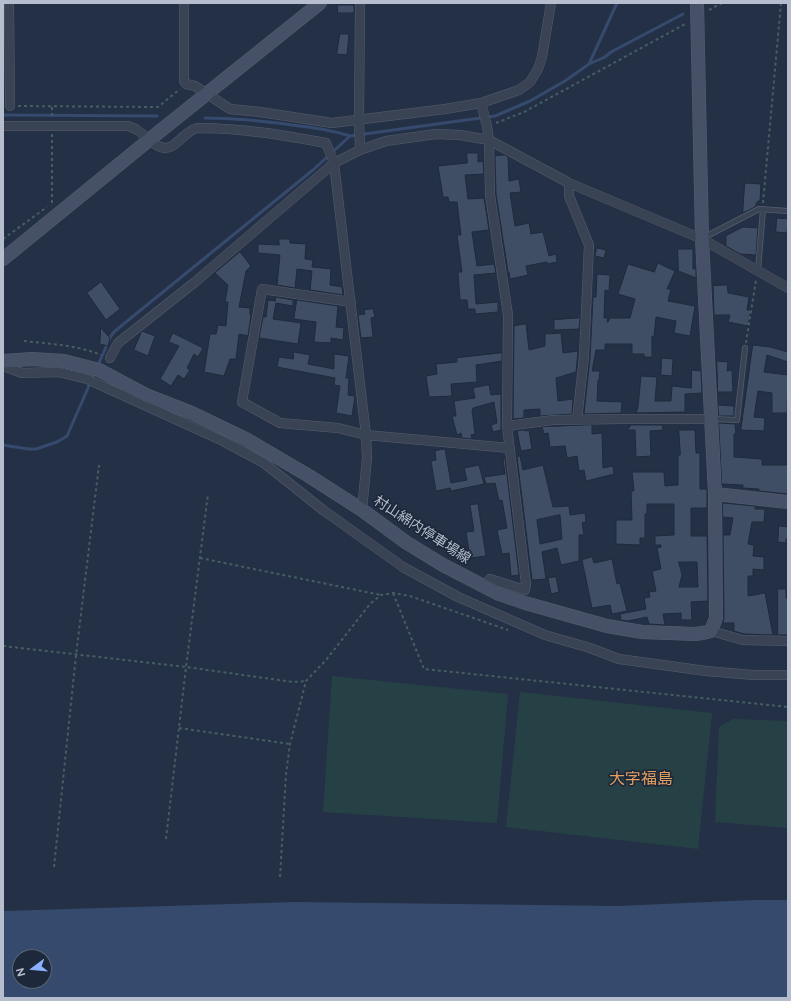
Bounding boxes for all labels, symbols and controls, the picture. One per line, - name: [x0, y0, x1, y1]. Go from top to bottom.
- street label: 村山綿内停車場線: [370, 492, 474, 568]
- district label: 大字福島: [609, 769, 673, 789]
- north arrow: [12, 949, 52, 989]
- text: N: [14, 966, 28, 978]

